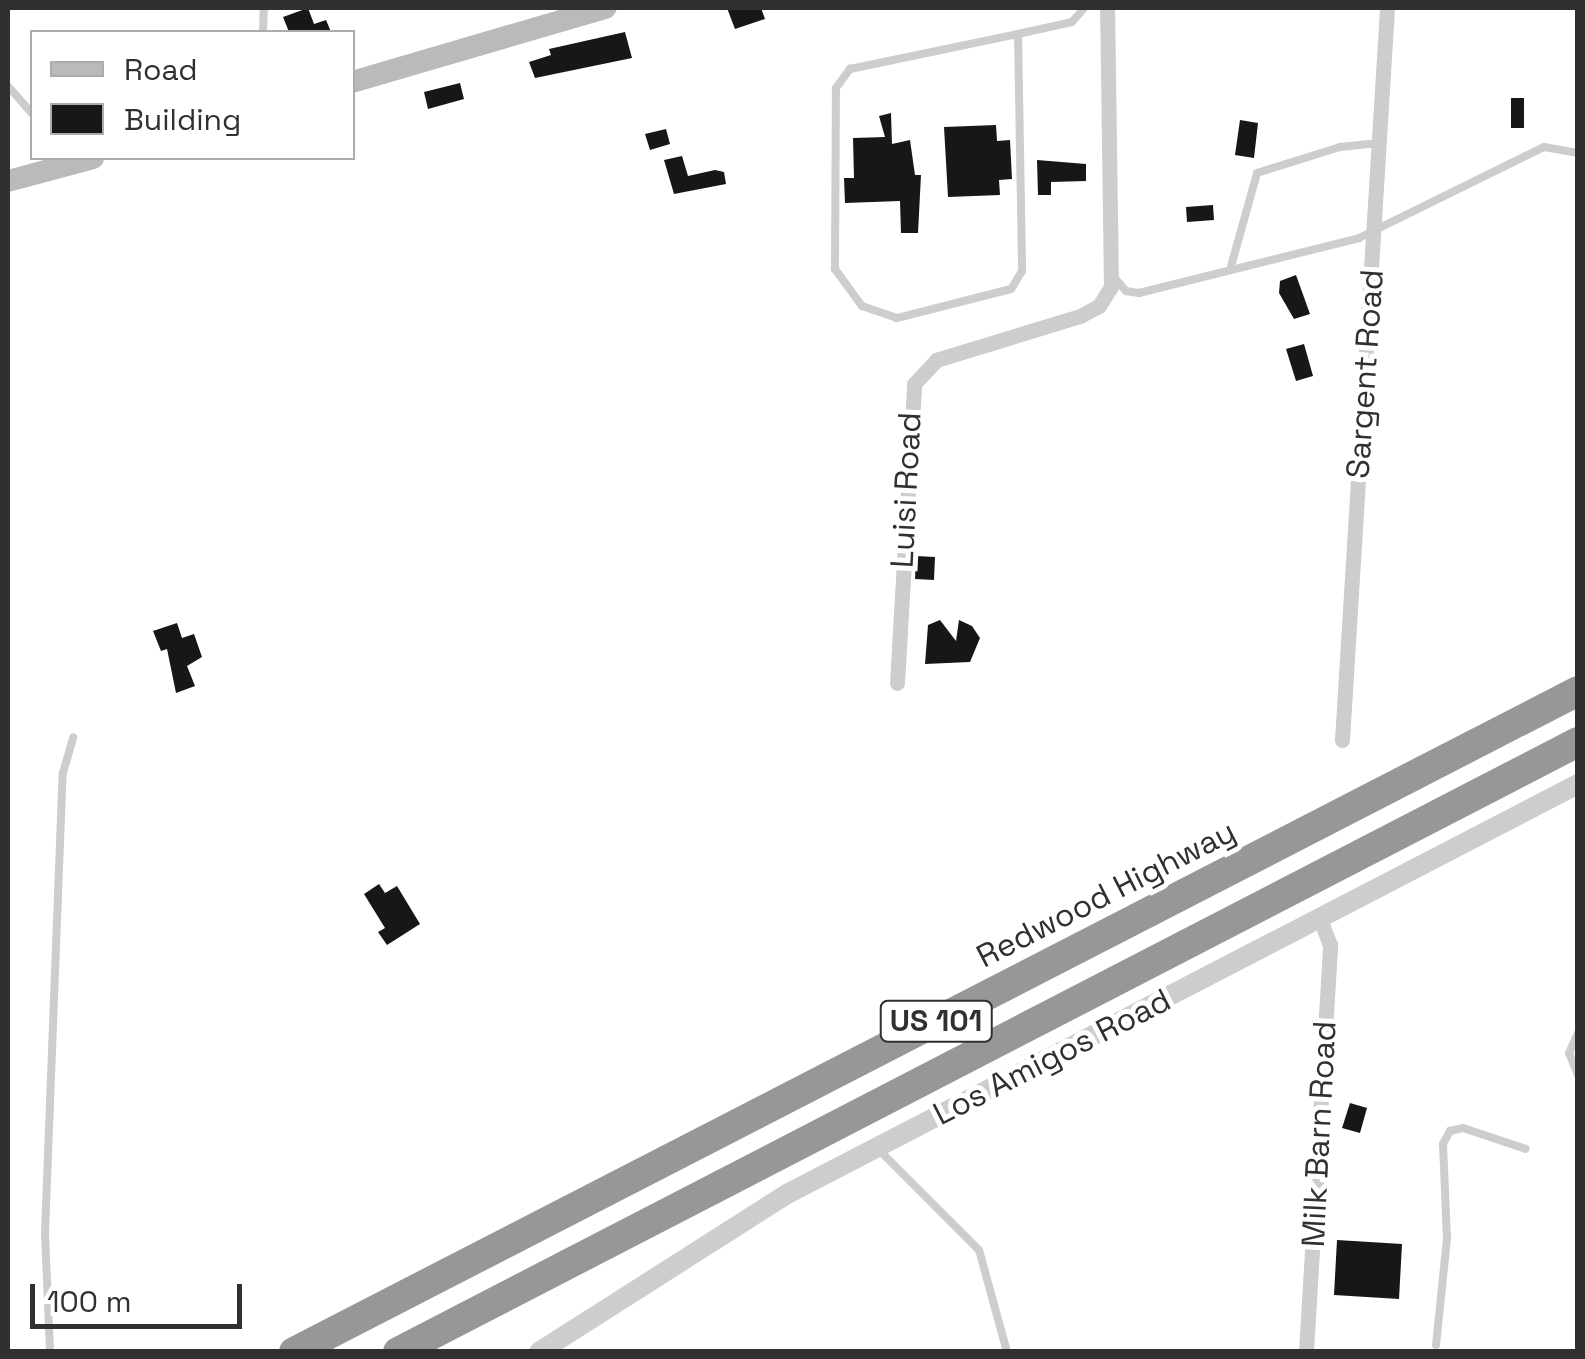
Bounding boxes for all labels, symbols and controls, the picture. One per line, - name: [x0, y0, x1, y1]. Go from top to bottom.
- legend: [30, 30, 355, 160]
- text: Road: [124, 50, 198, 89]
- text: Building: [124, 100, 241, 139]
- street label: Sargent Road: [1339, 268, 1391, 480]
- street label: Luisi Road: [883, 411, 929, 569]
- street label: Redwood Highway: [970, 812, 1242, 976]
- street label: Los Amigos Road: [927, 980, 1177, 1134]
- road number: US 101: [878, 996, 994, 1046]
- street label: Milk Barn Road: [1294, 1020, 1344, 1248]
- scale bar: [35, 1264, 248, 1326]
- text: 100 m: [47, 1282, 132, 1321]

